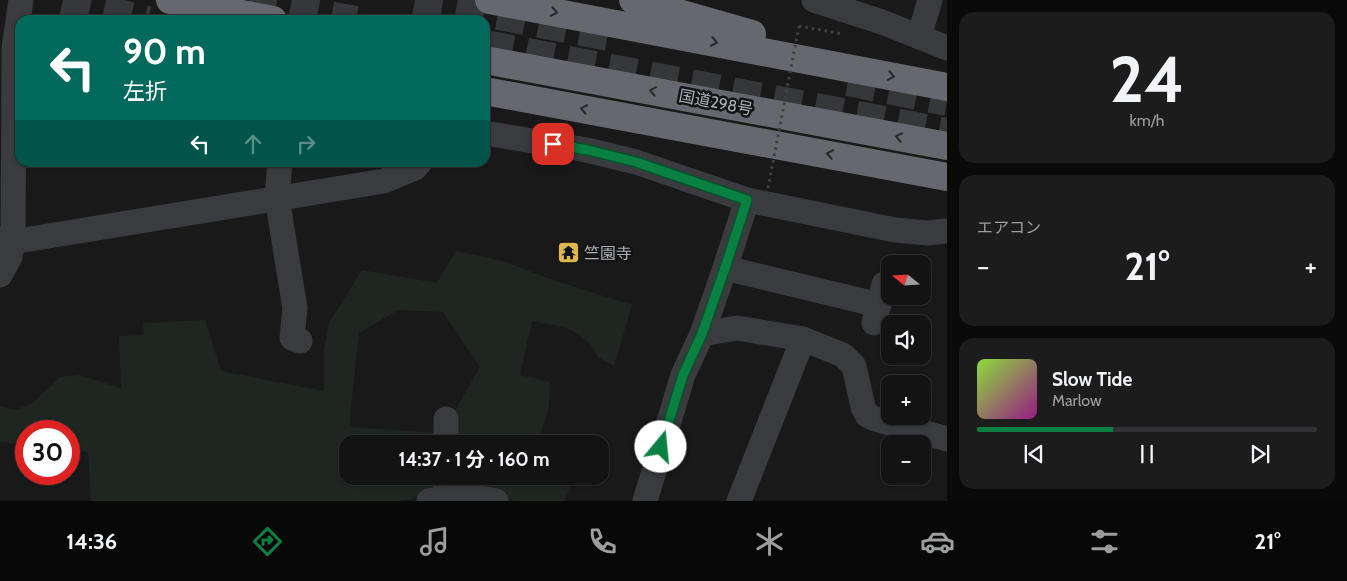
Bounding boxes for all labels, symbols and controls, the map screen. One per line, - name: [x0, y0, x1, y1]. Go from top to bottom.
- one-way arrow: [550, 7, 558, 17]
- text: 90 m: [123, 30, 206, 73]
- icon: left: [40, 35, 105, 100]
- one-way arrow: [709, 36, 718, 47]
- text: 24: [1110, 39, 1184, 118]
- one-way arrow: [886, 70, 895, 80]
- text: 左折: [123, 78, 167, 105]
- one-way arrow: [649, 86, 658, 96]
- street label: 国道298号: [677, 86, 755, 119]
- one-way arrow: [580, 105, 589, 115]
- text: km/h: [1129, 111, 1165, 130]
- pin: [532, 123, 574, 165]
- icon: left: [186, 130, 214, 158]
- icon: ahead: [239, 130, 267, 158]
- icon: right: [292, 130, 320, 158]
- icon: arrive: [539, 130, 567, 158]
- one-way arrow: [895, 132, 904, 143]
- one-way arrow: [826, 150, 835, 160]
- text: エアコン: [977, 218, 1041, 237]
- temple icon: 竺園寺: [556, 241, 580, 265]
- text: 21°: [1124, 243, 1170, 290]
- place label: 竺園寺: [584, 244, 632, 263]
- text: −: [977, 249, 989, 283]
- text: +: [1305, 249, 1317, 283]
- north arrow: [881, 255, 931, 305]
- map controls: [881, 255, 931, 485]
- button: sound: [881, 315, 931, 365]
- text: Slow Tide: [1052, 368, 1132, 391]
- button: +: [881, 375, 931, 425]
- text: Marlow: [1052, 391, 1102, 410]
- speed limit sign: 30: [15, 420, 80, 485]
- position arrow: [634, 420, 686, 472]
- button: −: [881, 435, 931, 485]
- icon: previous: [1020, 440, 1048, 468]
- icon: pause: [1133, 440, 1161, 468]
- icon: next: [1246, 440, 1274, 468]
- text: 14:37 · 1 分 · 160 m: [398, 448, 550, 471]
- icon: directions: [250, 524, 285, 559]
- icon: music: [417, 524, 452, 559]
- icon: phone: [585, 524, 620, 559]
- icon: climate: [752, 524, 787, 559]
- icon: car: [920, 524, 955, 559]
- icon: filters: [1087, 524, 1122, 559]
- text: 14:36: [66, 528, 117, 555]
- text: 21°: [1255, 528, 1281, 555]

